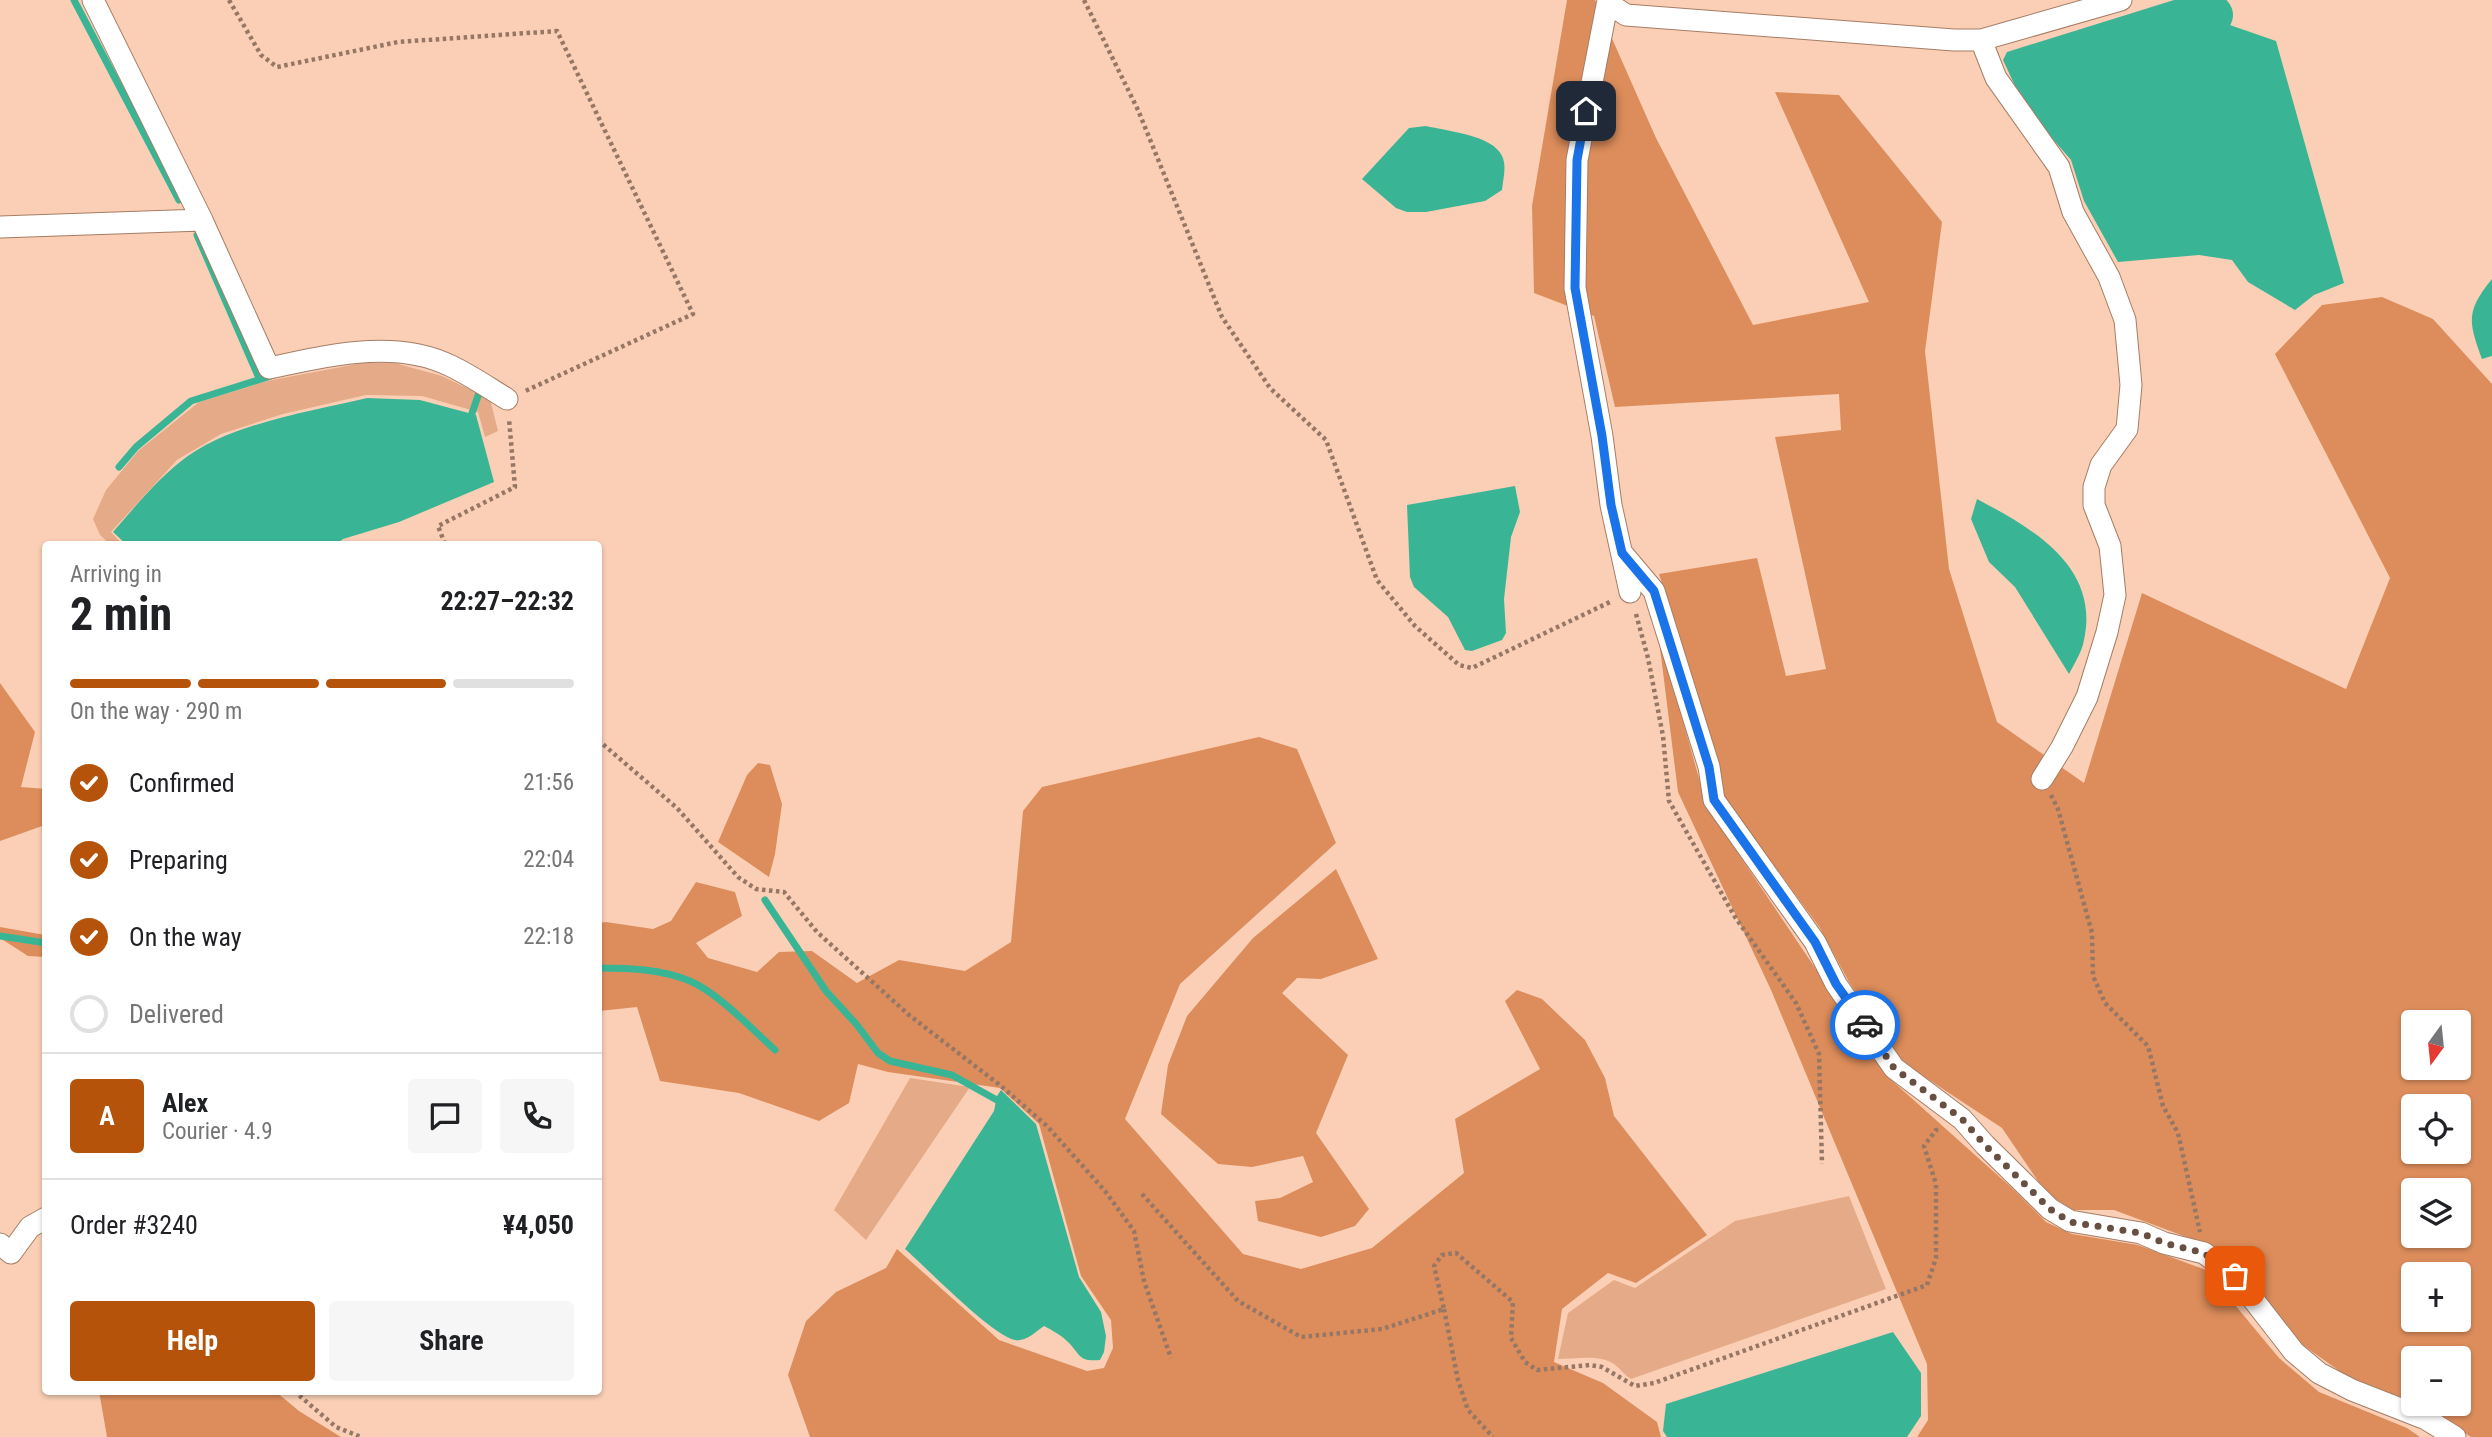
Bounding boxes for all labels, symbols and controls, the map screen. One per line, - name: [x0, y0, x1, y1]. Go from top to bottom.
- pin: [1556, 81, 1616, 141]
- icon: home: [1567, 92, 1605, 130]
- text: Arriving in: [70, 561, 162, 588]
- text: 22:27–22:32: [440, 586, 574, 616]
- text: 2 min: [70, 587, 172, 641]
- text: On the way · 290 m: [70, 698, 242, 725]
- icon: check: [70, 764, 108, 802]
- text: Confirmed: [129, 768, 235, 798]
- text: 21:56: [523, 769, 574, 796]
- icon: check: [70, 841, 108, 879]
- text: Preparing: [129, 845, 228, 875]
- text: 22:04: [523, 846, 574, 873]
- icon: check: [70, 918, 108, 956]
- text: On the way: [129, 922, 242, 952]
- text: 22:18: [523, 923, 574, 950]
- courier: [1830, 990, 1900, 1060]
- text: Delivered: [129, 999, 224, 1029]
- icon: car: [1846, 1006, 1884, 1044]
- north arrow: [2401, 1010, 2471, 1080]
- map controls: [2401, 1010, 2471, 1416]
- button: chat: [408, 1079, 482, 1153]
- button: phone: [500, 1079, 574, 1153]
- text: Alex: [162, 1088, 208, 1118]
- button: locate: [2401, 1094, 2471, 1164]
- text: A: [99, 1101, 115, 1131]
- text: Courier · 4.9: [162, 1118, 273, 1145]
- button: layers: [2401, 1178, 2471, 1248]
- text: Order #3240: [70, 1210, 198, 1240]
- text: ¥4,050: [503, 1210, 574, 1240]
- pin: [2205, 1246, 2265, 1306]
- icon: bag: [2216, 1257, 2254, 1295]
- button: +: [2401, 1262, 2471, 1332]
- button: Help: [70, 1301, 315, 1381]
- button: Share: [329, 1301, 574, 1381]
- button: −: [2401, 1346, 2471, 1416]

